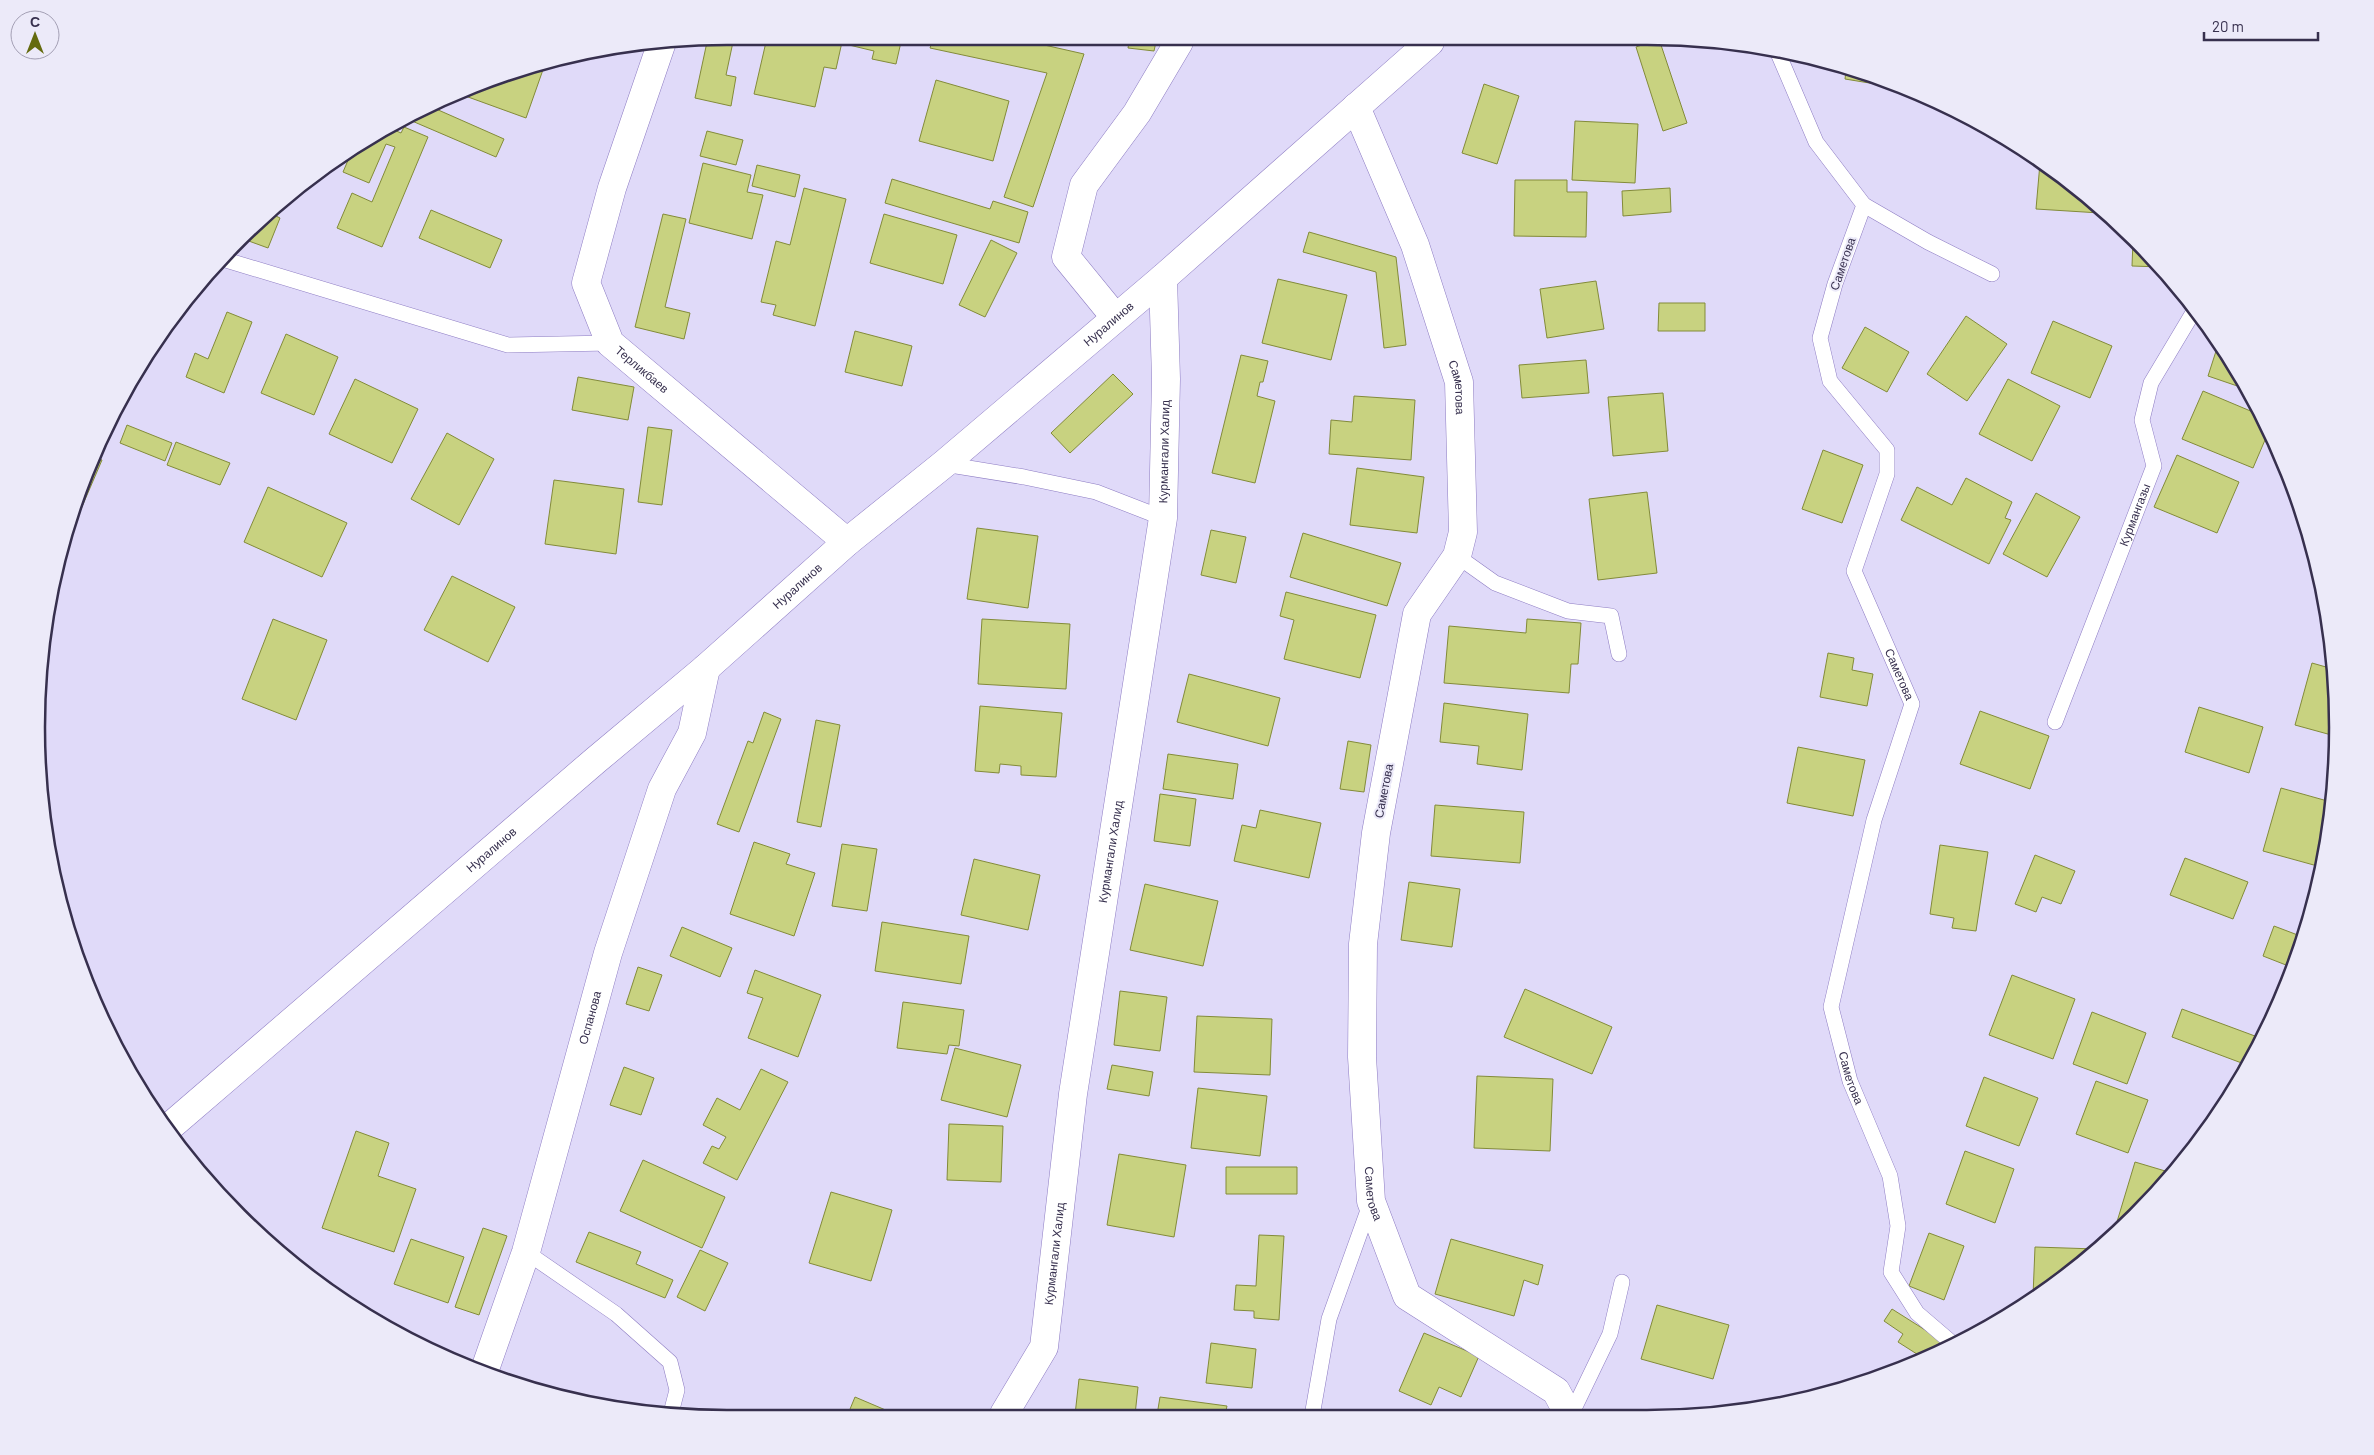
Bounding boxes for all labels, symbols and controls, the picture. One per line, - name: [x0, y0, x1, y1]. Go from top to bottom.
- north arrow: [10, 10, 60, 60]
- scale bar: [2204, 10, 2318, 42]
- text: С: [30, 13, 40, 30]
- text: 20 m: [2212, 17, 2244, 35]
- street label: Саметова: [1826, 235, 1858, 292]
- street label: Нуралинов: [1080, 298, 1136, 348]
- street label: Терликбаев: [613, 343, 672, 395]
- street label: Саметова: [1446, 358, 1468, 415]
- street label: Курмангали Халид: [1155, 400, 1173, 504]
- street label: Курмангазы: [2116, 481, 2153, 548]
- street label: Нуралинов: [769, 560, 824, 611]
- street label: Саметова: [1883, 646, 1918, 702]
- street label: Саметова: [1371, 762, 1395, 819]
- street label: Курмангали Халид: [1095, 799, 1126, 904]
- street label: Нуралинов: [463, 824, 519, 874]
- street label: Оспанова: [575, 989, 603, 1046]
- street label: Саметова: [1837, 1050, 1867, 1106]
- street label: Саметова: [1363, 1166, 1386, 1223]
- street label: Курмангали Халид: [1041, 1201, 1068, 1306]

